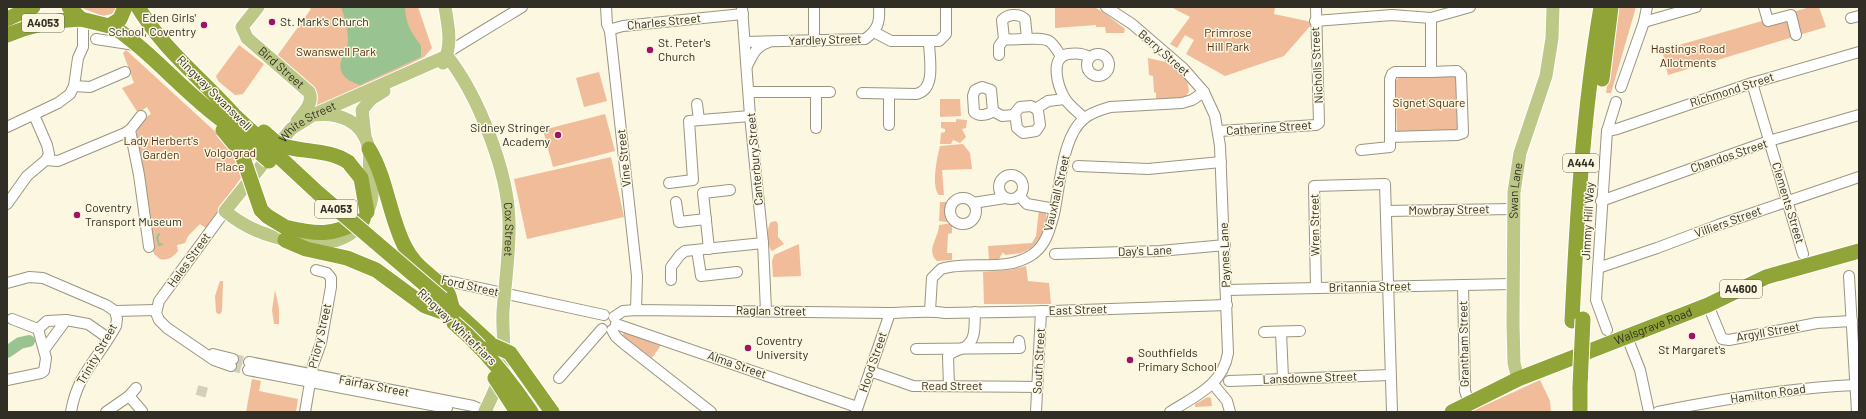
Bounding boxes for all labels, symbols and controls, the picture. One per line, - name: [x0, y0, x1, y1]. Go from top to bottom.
- place label: Eden Girls' School, Coventry: [108, 10, 196, 38]
- street label: Charles Street: [626, 10, 702, 32]
- road number: A4053: [22, 14, 64, 32]
- place label: St. Mark's Church: [280, 14, 369, 28]
- marker: St. Mark's Church: [267, 17, 277, 27]
- marker: Eden Girls' School, Coventry: [199, 20, 209, 30]
- park label: Primrose Hill Park: [1204, 25, 1252, 53]
- street label: Berry Street: [1136, 26, 1193, 78]
- street label: Nicholls Street: [1307, 26, 1325, 104]
- street label: Yardley Street: [788, 31, 862, 47]
- place label: St. Peter's Church: [658, 35, 711, 63]
- park label: Hastings Road Allotments: [1651, 41, 1725, 69]
- street label: Bird Street: [256, 43, 308, 91]
- park label: Swanswell Park: [296, 44, 376, 58]
- marker: St. Peter's Church: [645, 45, 655, 55]
- street label: Ringway Swanswell: [175, 52, 255, 132]
- street label: Richmond Street: [1688, 69, 1776, 109]
- park label: Signet Square: [1393, 95, 1465, 109]
- street label: White Street: [275, 98, 338, 145]
- street label: Canterbury Street: [743, 112, 765, 206]
- street label: Catherine Street: [1226, 117, 1312, 137]
- place label: Sidney Stringer Academy: [470, 120, 551, 148]
- street label: Vine Street: [613, 128, 633, 188]
- marker: Sidney Stringer Academy: [553, 130, 563, 140]
- park label: Lady Herbert's Garden: [124, 133, 199, 161]
- street label: Chandos Street: [1688, 135, 1769, 175]
- park label: Volgograd Place: [204, 145, 256, 173]
- street label: Vauxhall Street: [1040, 153, 1072, 232]
- road number: A444: [1563, 154, 1599, 172]
- street label: Clements Street: [1770, 160, 1808, 245]
- street label: Swan Lane: [1506, 161, 1524, 219]
- street label: Jimmy Hill Way: [1578, 181, 1596, 260]
- street label: Wren Street: [1306, 194, 1322, 257]
- place label: Coventry Transport Museum: [85, 200, 182, 228]
- road number: A4053: [315, 200, 357, 218]
- street label: Cox Street: [502, 201, 517, 257]
- street label: Mowbray Street: [1408, 201, 1490, 217]
- street label: Villiers Street: [1692, 202, 1763, 240]
- marker: Coventry Transport Museum: [72, 210, 82, 220]
- street label: Paynes Lane: [1216, 222, 1232, 288]
- street label: Hales Street: [164, 229, 213, 289]
- street label: Day's Lane: [1118, 242, 1172, 258]
- street label: Ford Street: [440, 272, 500, 298]
- street label: Britannia Street: [1328, 278, 1411, 294]
- road number: A4600: [1720, 280, 1762, 298]
- street label: Ringway Whitefriars: [415, 285, 500, 368]
- street label: East Street: [1048, 301, 1108, 317]
- street label: Grantham Street: [1455, 301, 1471, 387]
- street label: Priory Street: [305, 302, 333, 370]
- street label: Raglan Street: [736, 302, 806, 318]
- street label: Walsgrave Road: [1612, 304, 1694, 347]
- street label: Argyll Street: [1735, 319, 1801, 343]
- street label: Trinity Street: [73, 320, 119, 387]
- street label: South Street: [1029, 328, 1047, 394]
- street label: Hood Street: [855, 330, 889, 394]
- marker: St Margaret's: [1687, 331, 1697, 341]
- place label: Coventry University: [756, 333, 809, 361]
- place label: St Margaret's: [1658, 342, 1726, 356]
- marker: Coventry University: [743, 343, 753, 353]
- place label: Southfields Primary School: [1138, 345, 1217, 373]
- street label: Alma Street: [706, 347, 769, 381]
- marker: Southfields Primary School: [1125, 355, 1135, 365]
- street label: Lansdowne Street: [1262, 368, 1358, 386]
- street label: Fairfax Street: [338, 371, 410, 399]
- street label: Read Street: [921, 378, 983, 392]
- street label: Hamilton Road: [1729, 381, 1806, 405]

